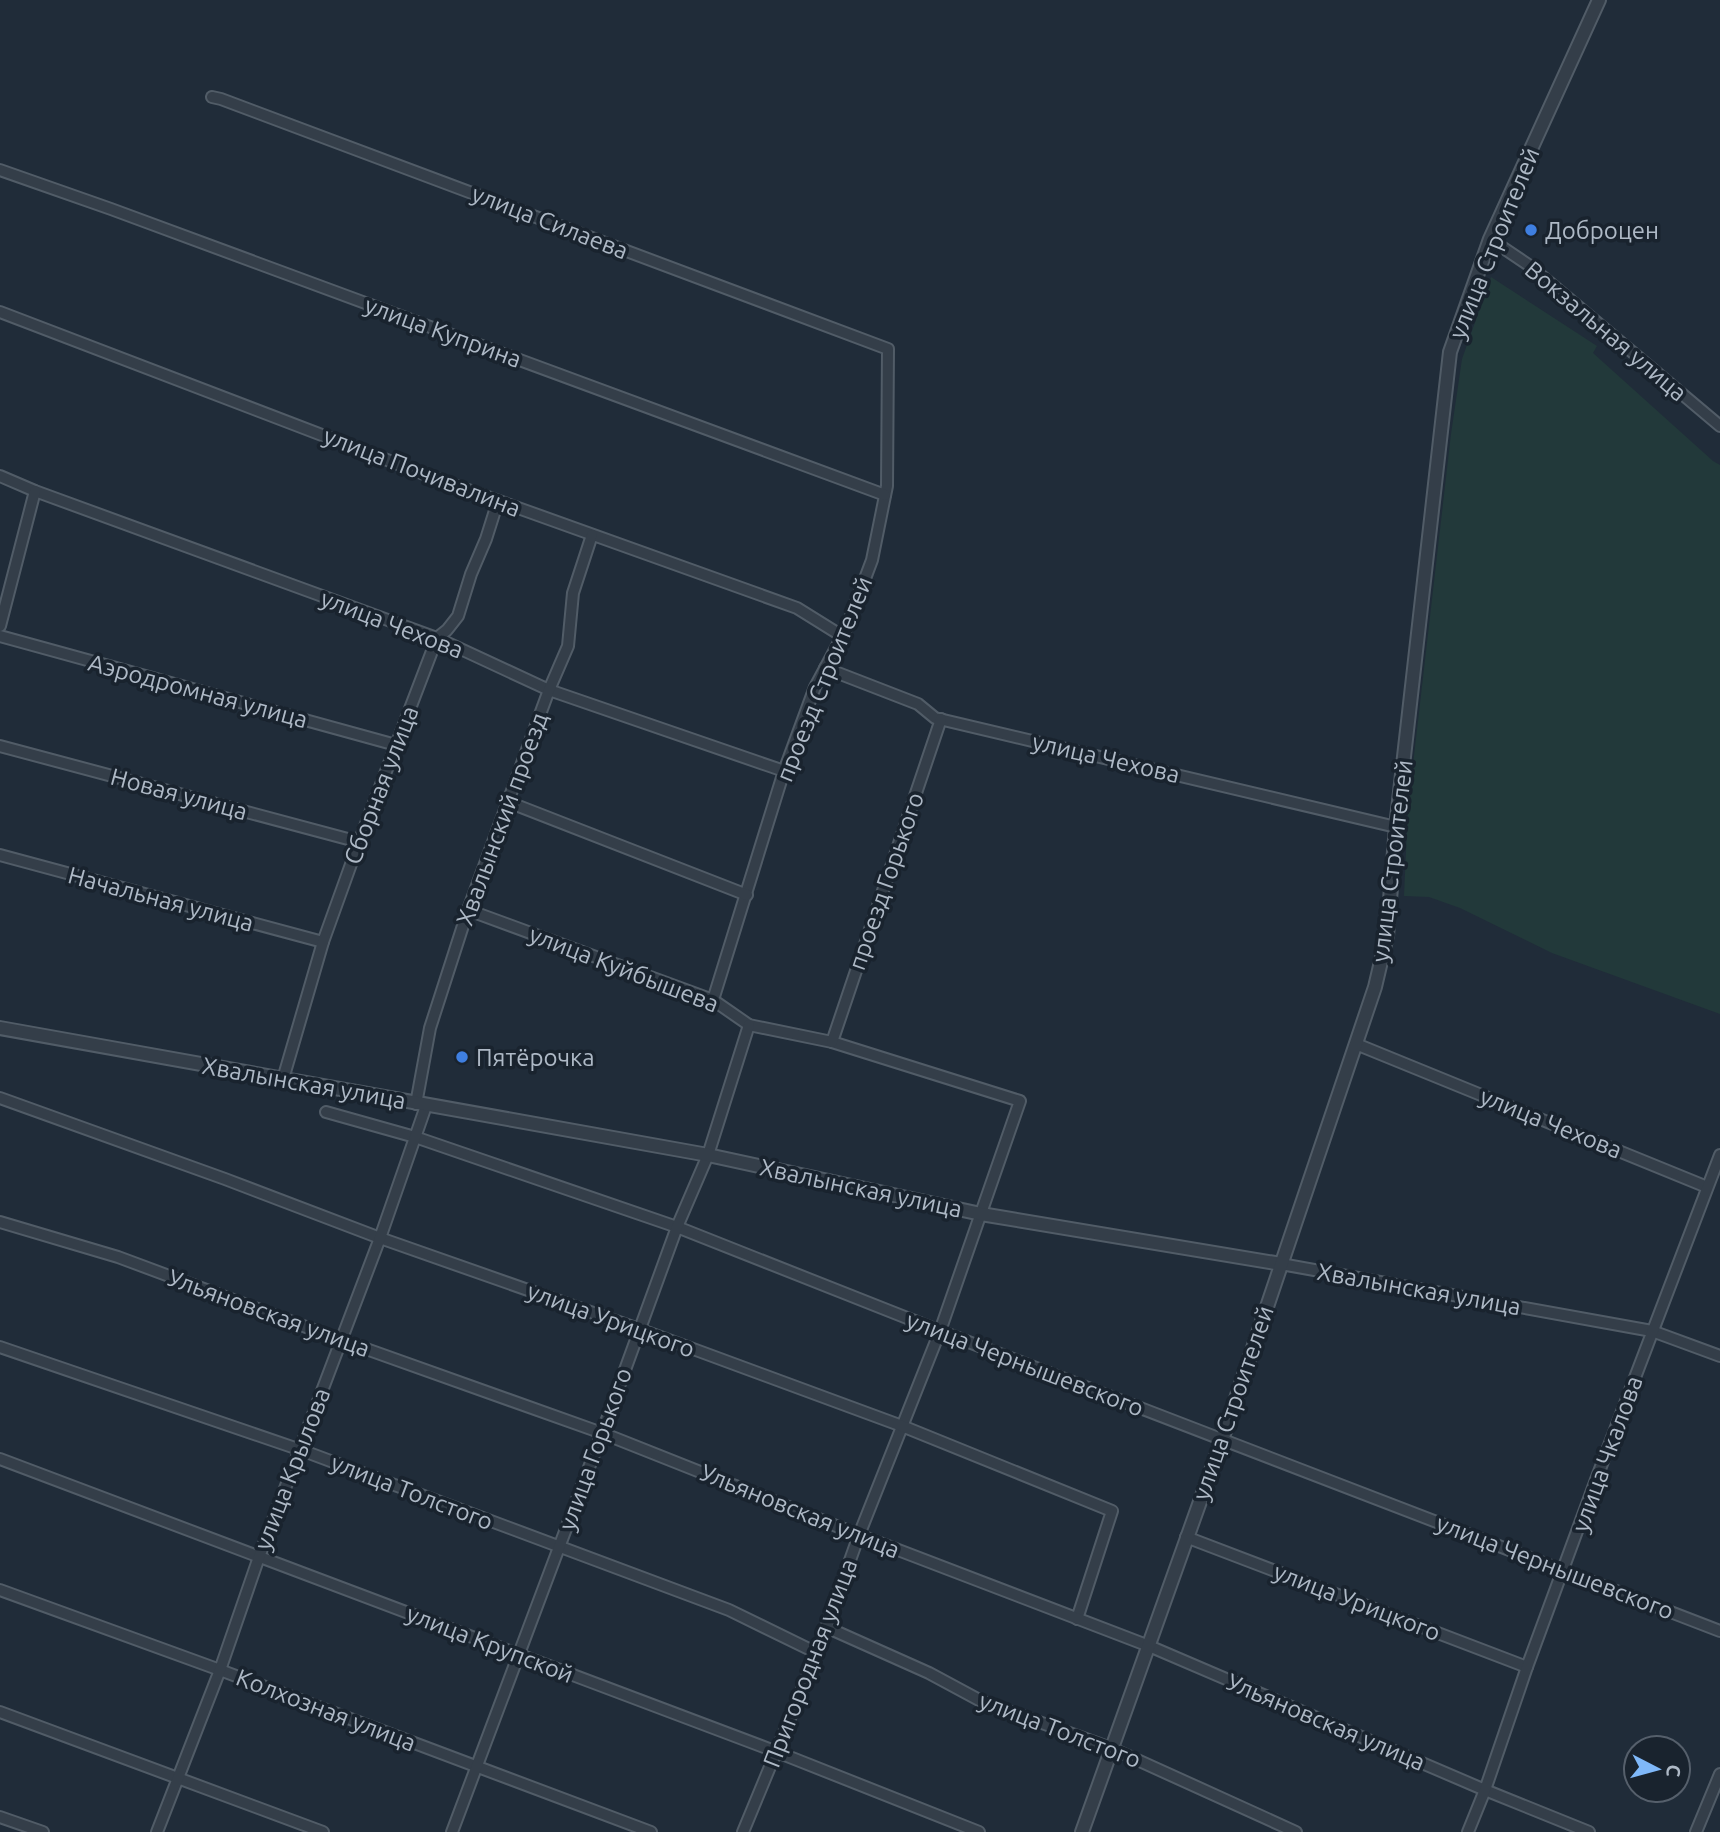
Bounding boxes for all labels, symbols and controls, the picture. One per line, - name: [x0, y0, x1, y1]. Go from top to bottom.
- street label: улица Строителей: [1443, 143, 1545, 343]
- street label: улица Силаева: [468, 180, 632, 264]
- place label: Доброцен: [1545, 217, 1659, 244]
- marker: Доброцен: [1523, 222, 1539, 238]
- street label: Вокзальная улица: [1520, 256, 1692, 406]
- street label: улица Куприна: [361, 291, 525, 373]
- street label: улица Почивалина: [320, 422, 524, 522]
- street label: проезд Строителей: [771, 573, 877, 785]
- street label: улица Чехова: [317, 584, 467, 664]
- street label: Аэродромная улица: [85, 649, 311, 733]
- street label: Сборная улица: [338, 702, 424, 868]
- street label: Хвалынский проезд: [451, 709, 553, 929]
- street label: улица Чехова: [1030, 728, 1182, 788]
- street label: улица Строителей: [1366, 758, 1418, 964]
- street label: Новая улица: [108, 763, 250, 825]
- street label: проезд Горького: [843, 789, 929, 973]
- street label: Начальная улица: [65, 861, 257, 937]
- street label: улица Куйбышева: [525, 920, 723, 1018]
- place label: Пятёрочка: [476, 1044, 595, 1071]
- marker: Пятёрочка: [454, 1049, 470, 1065]
- street label: Хвалынская улица: [200, 1052, 408, 1114]
- street label: улица Чехова: [1476, 1082, 1626, 1164]
- street label: Хвалынская улица: [757, 1153, 965, 1223]
- street label: Хвалынская улица: [1315, 1258, 1523, 1320]
- street label: Ульяновская улица: [164, 1264, 374, 1362]
- street label: улица Урицкого: [524, 1277, 698, 1363]
- street label: улица Строителей: [1187, 1302, 1279, 1504]
- street label: улица Чернышевского: [903, 1306, 1147, 1422]
- street label: улица Горького: [553, 1364, 637, 1534]
- street label: улица Чкалова: [1566, 1372, 1648, 1536]
- street label: улица Крылова: [249, 1384, 335, 1554]
- street label: улица Толстого: [327, 1449, 497, 1535]
- street label: Ульяновская улица: [696, 1459, 904, 1563]
- street label: улица Чернышевского: [1433, 1509, 1677, 1625]
- street label: Пригородная улица: [758, 1555, 862, 1771]
- street label: улица Урицкого: [1270, 1558, 1444, 1646]
- street label: улица Крупской: [403, 1600, 577, 1688]
- street label: Колхозная улица: [232, 1663, 420, 1757]
- street label: Ульяновская улица: [1223, 1668, 1429, 1776]
- street label: улица Толстого: [975, 1687, 1145, 1773]
- north arrow: [1622, 1734, 1692, 1804]
- text: С: [1662, 1764, 1685, 1778]

